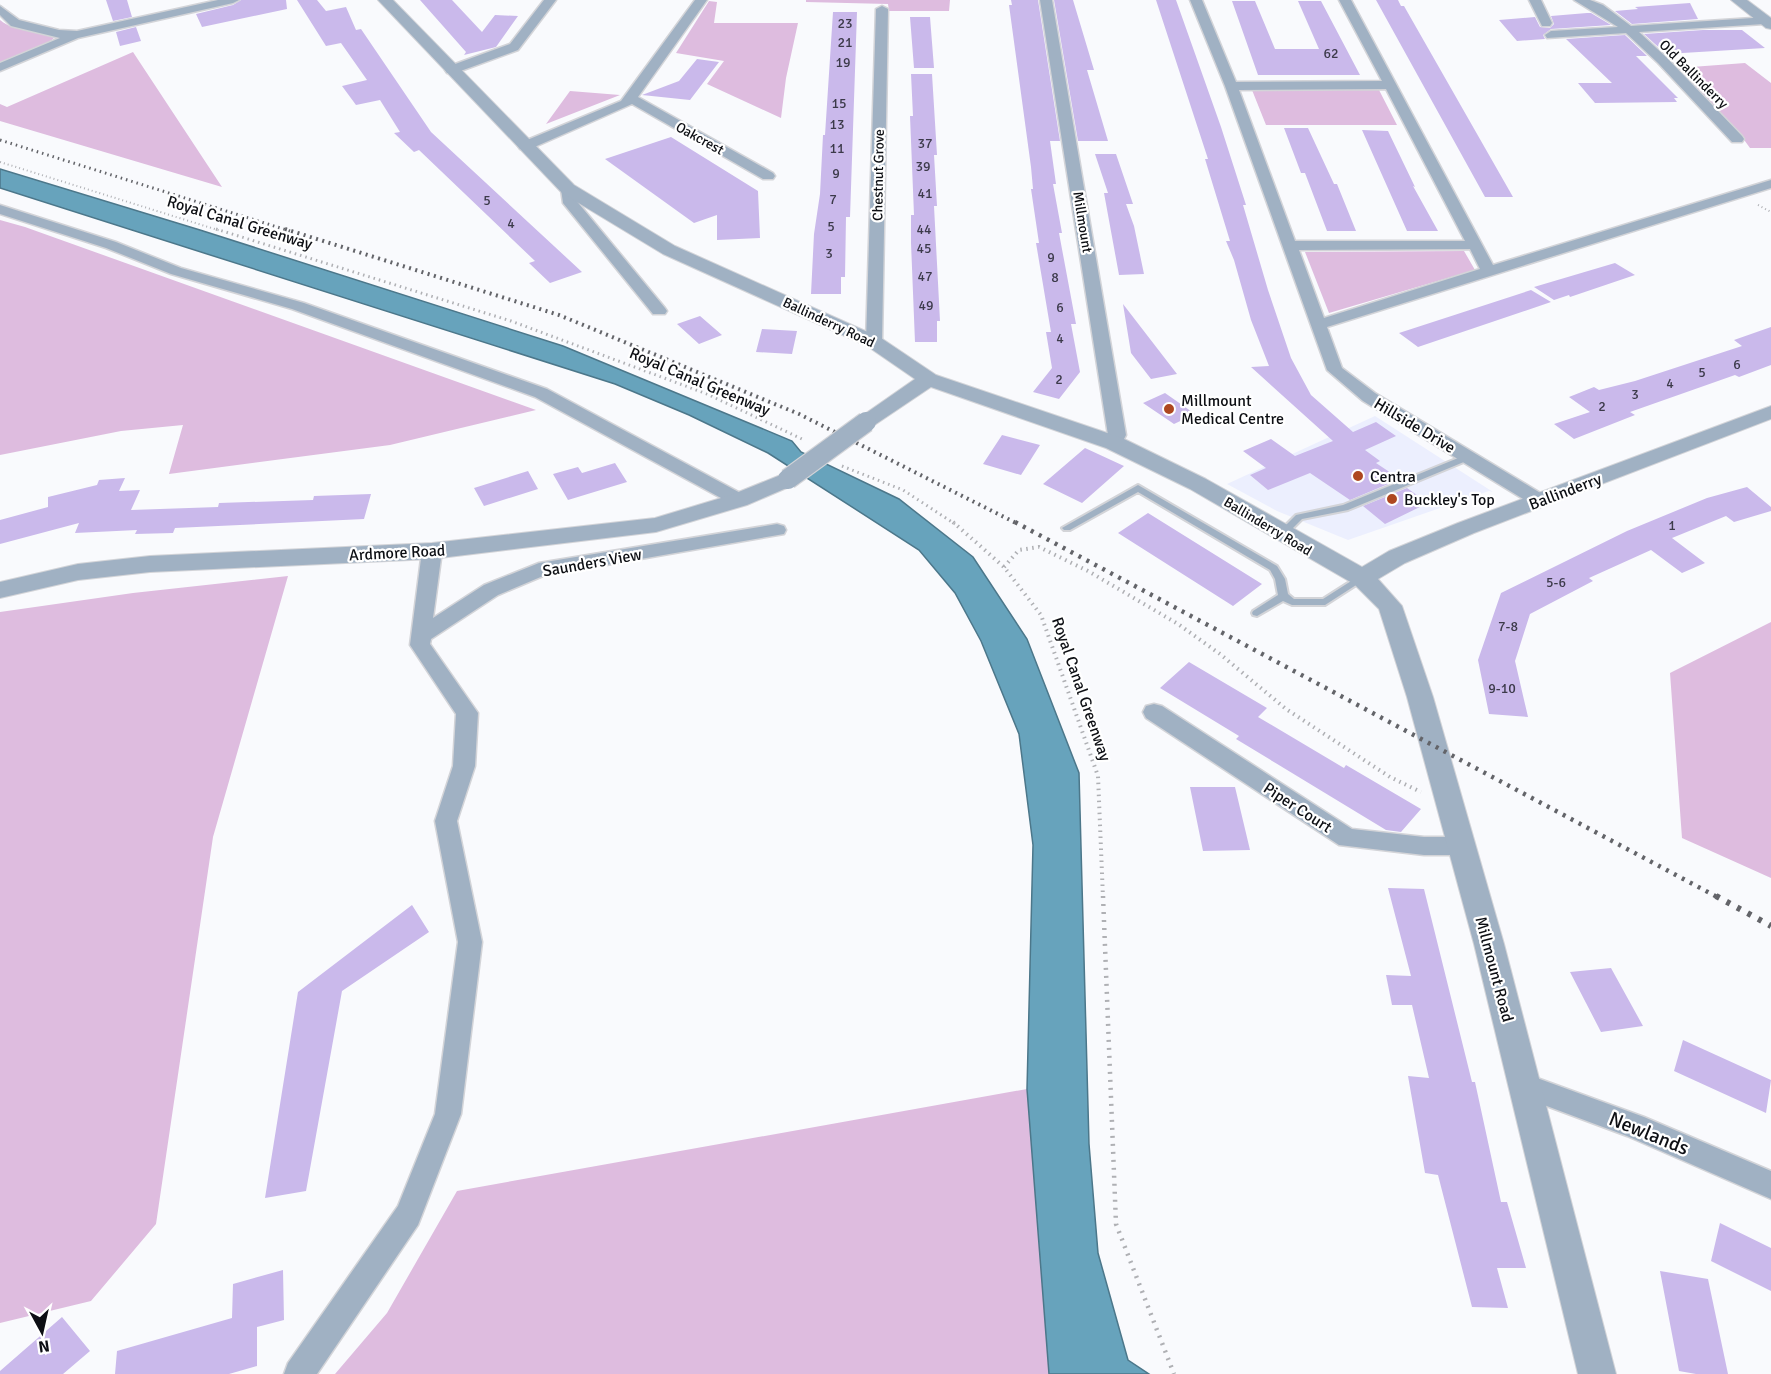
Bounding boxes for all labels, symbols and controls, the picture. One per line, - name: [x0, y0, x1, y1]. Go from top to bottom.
- house number: 23: [837, 15, 853, 32]
- house number: 21: [837, 34, 853, 51]
- street label: Old Ballinderry: [1656, 36, 1732, 113]
- house number: 62: [1323, 45, 1339, 62]
- house number: 19: [835, 54, 851, 71]
- house number: 15: [831, 95, 847, 112]
- house number: 13: [829, 116, 845, 133]
- street label: Oakcrest: [673, 118, 727, 159]
- street label: Chestnut Grove: [869, 129, 888, 221]
- house number: 37: [917, 135, 933, 152]
- house number: 11: [829, 140, 845, 157]
- house number: 39: [915, 158, 931, 175]
- house number: 9: [832, 165, 840, 182]
- house number: 41: [917, 185, 933, 202]
- street label: Millmount: [1069, 190, 1096, 254]
- street label: Royal Canal Greenway: [165, 191, 315, 255]
- house number: 7: [829, 191, 837, 208]
- house number: 5: [483, 192, 491, 209]
- house number: 4: [507, 215, 515, 232]
- house number: 5: [827, 218, 835, 235]
- house number: 44: [916, 221, 932, 238]
- house number: 45: [916, 240, 932, 257]
- house number: 3: [825, 245, 833, 262]
- house number: 9: [1047, 249, 1055, 266]
- house number: 47: [917, 268, 933, 285]
- house number: 8: [1051, 269, 1059, 286]
- street label: Ballinderry Road: [780, 294, 878, 351]
- house number: 49: [918, 297, 934, 314]
- house number: 6: [1056, 299, 1064, 316]
- house number: 4: [1056, 330, 1064, 347]
- street label: Royal Canal Greenway: [626, 343, 773, 421]
- house number: 6: [1733, 356, 1741, 373]
- house number: 5: [1698, 364, 1706, 381]
- house number: 2: [1055, 371, 1063, 388]
- house number: 4: [1666, 375, 1674, 392]
- house number: 3: [1631, 386, 1639, 403]
- place label: Millmount Medical Centre: [1181, 391, 1284, 429]
- street label: Hillside Drive: [1370, 394, 1459, 458]
- house number: 2: [1598, 398, 1606, 415]
- marker: Millmount Medical Centre: [1162, 402, 1176, 416]
- place label: Centra: [1370, 467, 1416, 487]
- marker: Centra: [1351, 469, 1365, 483]
- street label: Ballinderry: [1526, 469, 1605, 515]
- place label: Buckley's Top: [1404, 490, 1495, 510]
- marker: Buckley's Top: [1385, 492, 1399, 506]
- street label: Ballinderry Road: [1221, 493, 1315, 559]
- house number: 1: [1668, 517, 1676, 534]
- street label: Ardmore Road: [348, 540, 446, 566]
- street label: Saunders View: [541, 544, 644, 582]
- house number: 5-6: [1546, 574, 1566, 591]
- street label: Royal Canal Greenway: [1047, 615, 1115, 764]
- house number: 7-8: [1498, 618, 1518, 635]
- house number: 9-10: [1488, 680, 1516, 697]
- street label: Piper Court: [1259, 778, 1336, 838]
- street label: Millmount Road: [1470, 914, 1518, 1024]
- street label: Newlands: [1605, 1106, 1693, 1161]
- north arrow: [12, 1302, 72, 1362]
- text: N: [37, 1335, 51, 1357]

